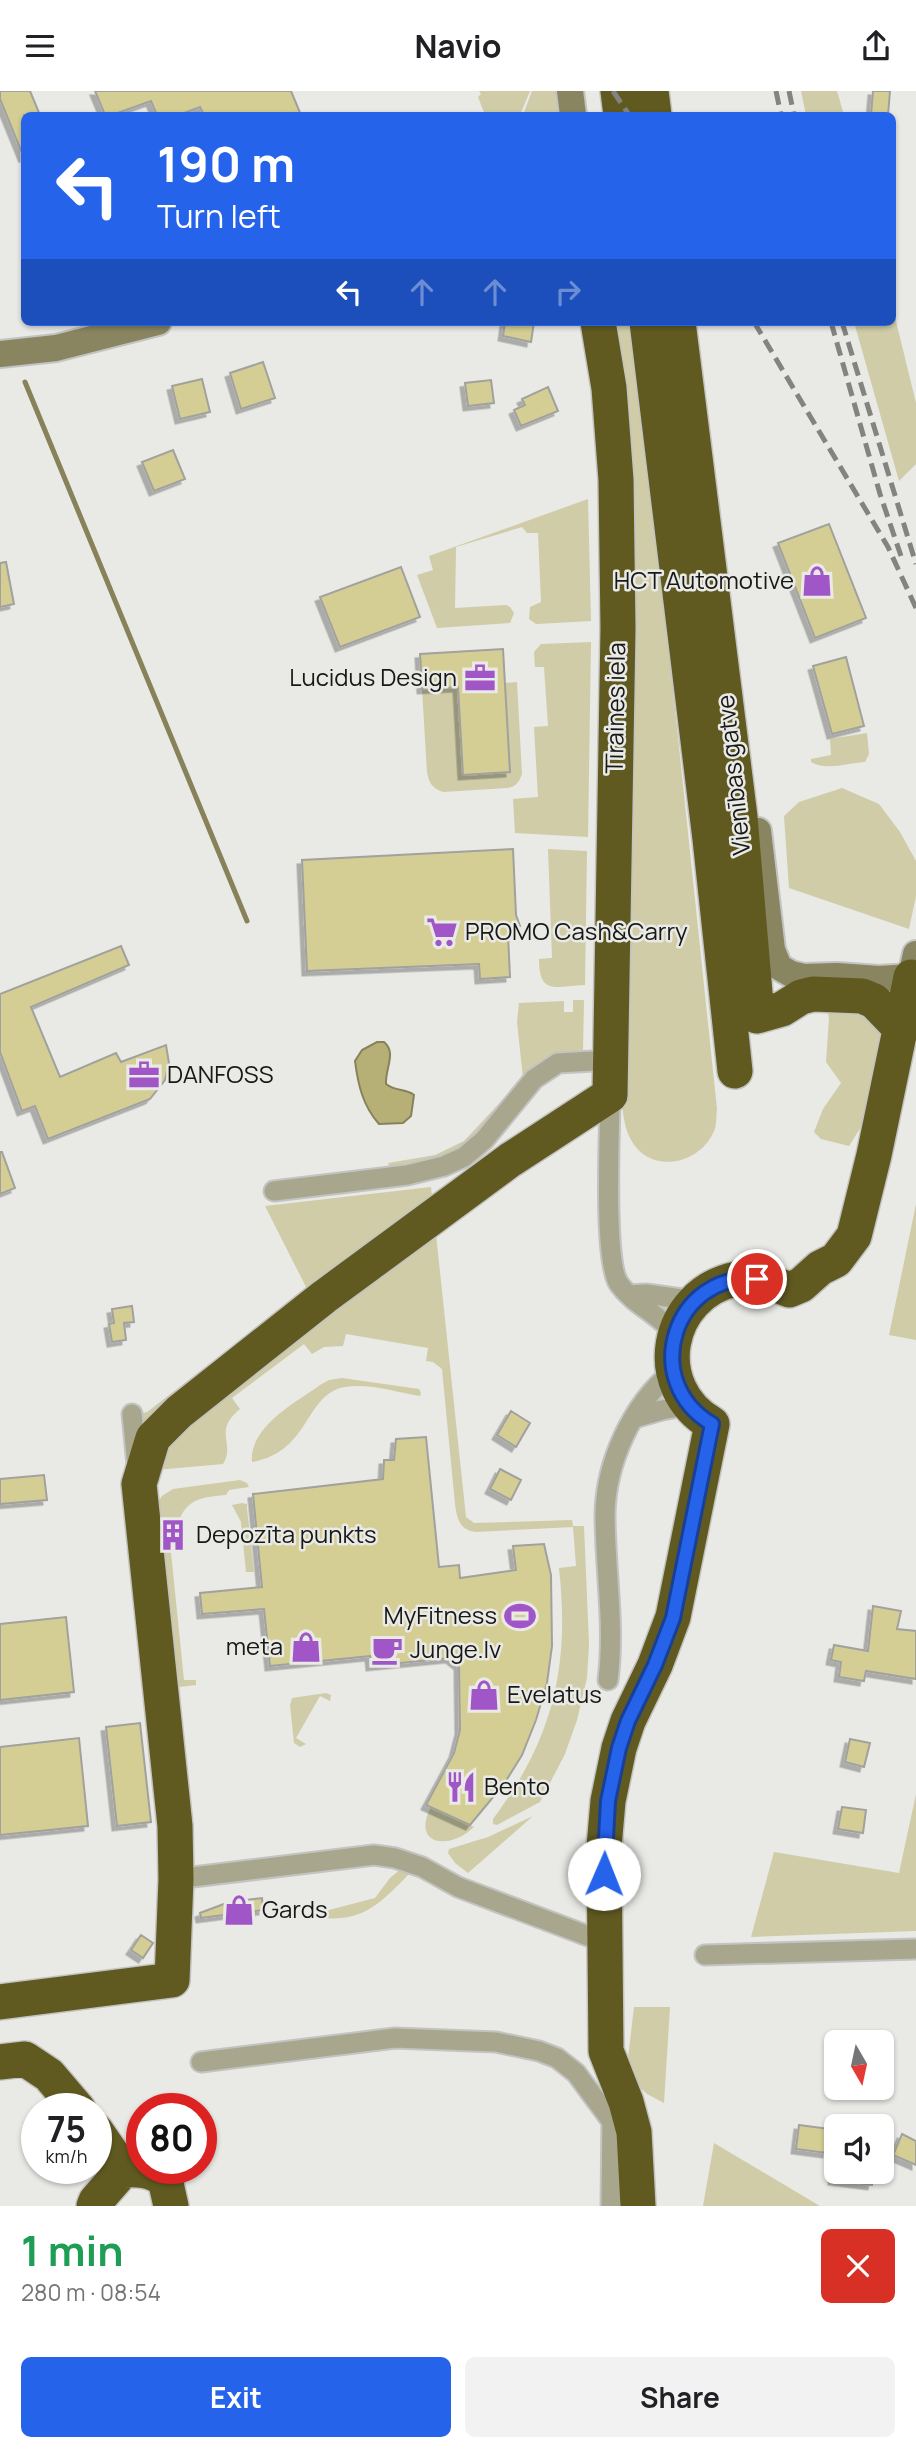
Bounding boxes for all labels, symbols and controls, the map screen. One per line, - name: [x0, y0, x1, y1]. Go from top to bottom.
- text: Navio: [414, 24, 502, 68]
- icon: menu: [21, 27, 59, 65]
- icon: share: [857, 27, 895, 65]
- text: 190 m: [157, 130, 295, 197]
- icon: left: [42, 140, 133, 231]
- text: Turn left: [157, 194, 281, 238]
- icon: left: [330, 273, 368, 311]
- icon: ahead: [403, 273, 441, 311]
- icon: ahead: [476, 273, 514, 311]
- icon: right: [549, 273, 587, 311]
- place label: HCT Automotive: [614, 563, 794, 596]
- shop icon: HCT Automotive: [800, 564, 834, 598]
- street label: Tīraines iela: [597, 642, 632, 774]
- place label: Lucidus Design: [289, 660, 457, 693]
- office icon: Lucidus Design: [463, 661, 497, 695]
- street label: Vienības gatve: [708, 693, 757, 857]
- place label: PROMO Cash&Carry: [465, 914, 688, 947]
- supermarket icon: PROMO Cash&Carry: [425, 915, 459, 949]
- place label: DANFOSS: [167, 1057, 274, 1090]
- office icon: DANFOSS: [127, 1058, 161, 1092]
- pin: [727, 1249, 787, 1309]
- icon: arrive: [738, 1260, 776, 1298]
- place label: Depozīta punkts: [196, 1517, 377, 1550]
- building icon: Depozīta punkts: [156, 1518, 190, 1552]
- place label: MyFitness: [383, 1598, 497, 1631]
- sports icon: MyFitness: [503, 1599, 537, 1633]
- place label: meta: [226, 1629, 283, 1662]
- shop icon: meta: [289, 1630, 323, 1664]
- place label: Junge.lv: [410, 1632, 501, 1665]
- cafe icon: Junge.lv: [370, 1633, 404, 1667]
- place label: Evelatus: [507, 1677, 602, 1710]
- shop icon: Evelatus: [467, 1678, 501, 1712]
- place label: Bento: [484, 1769, 550, 1802]
- restaurant icon: Bento: [444, 1770, 478, 1804]
- position arrow: [567, 1837, 641, 1911]
- place label: Gards: [262, 1892, 328, 1925]
- shop icon: Gards: [222, 1893, 256, 1927]
- north arrow: [824, 2030, 894, 2100]
- map controls: [824, 2030, 894, 2184]
- speed limit sign: 80: [126, 2093, 217, 2184]
- text: 75: [47, 2105, 86, 2153]
- button: sound: [824, 2114, 894, 2184]
- text: km/h: [46, 2144, 87, 2168]
- text: 1 min: [21, 2221, 124, 2279]
- button: close: [821, 2229, 895, 2303]
- text: 280 m · 08:54: [21, 2276, 161, 2308]
- button: Exit: [21, 2357, 451, 2437]
- button: Share: [465, 2357, 895, 2437]

